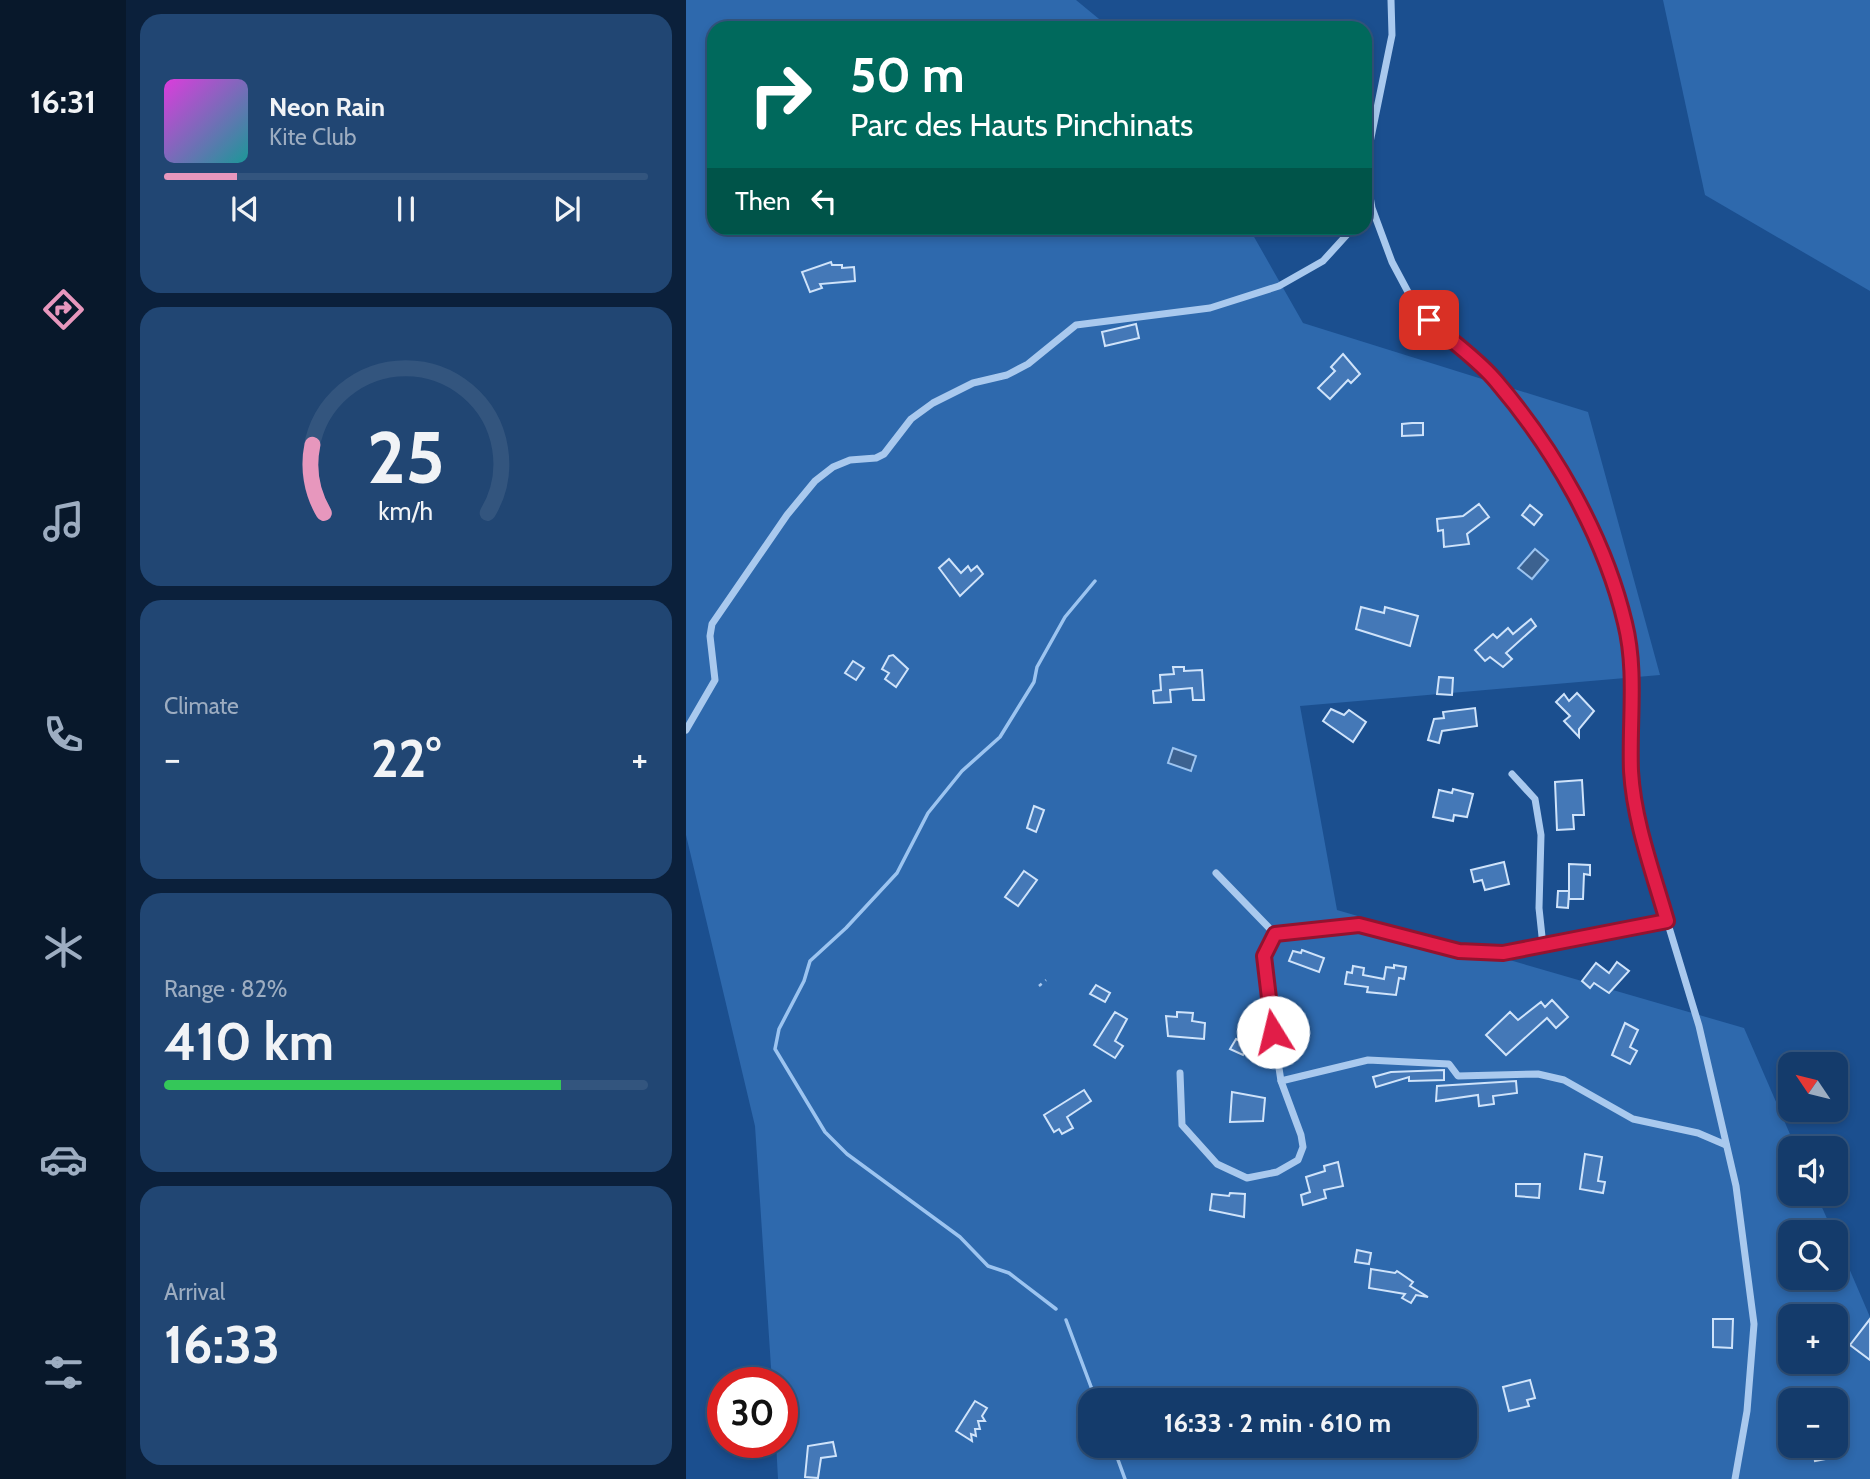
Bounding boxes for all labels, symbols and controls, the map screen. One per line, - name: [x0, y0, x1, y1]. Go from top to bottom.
- text: 50 m: [850, 45, 965, 104]
- icon: right: [735, 49, 826, 140]
- text: 16:31: [30, 82, 96, 121]
- text: Neon Rain: [269, 91, 385, 123]
- text: Parc des Hauts Pinchinats: [850, 105, 1193, 144]
- text: Kite Club: [269, 123, 356, 151]
- icon: left: [805, 182, 843, 220]
- text: Then: [735, 185, 791, 217]
- icon: previous: [226, 190, 264, 228]
- icon: pause: [387, 190, 425, 228]
- icon: next: [548, 190, 586, 228]
- icon: directions: [39, 285, 88, 334]
- pin: [1399, 290, 1459, 350]
- icon: arrive: [1410, 301, 1448, 339]
- text: 25: [367, 413, 445, 501]
- text: km/h: [379, 495, 433, 525]
- icon: music: [39, 497, 88, 546]
- text: Climate: [164, 692, 239, 720]
- icon: phone: [39, 710, 88, 759]
- text: 22°: [371, 727, 441, 790]
- text: −: [164, 735, 181, 782]
- text: +: [631, 735, 648, 782]
- icon: climate: [39, 923, 88, 972]
- text: Range · 82%: [164, 975, 287, 1003]
- position arrow: [1236, 995, 1310, 1069]
- text: 410 km: [164, 1010, 334, 1073]
- north arrow: [1778, 1052, 1848, 1122]
- map controls: [1778, 1052, 1848, 1458]
- icon: car: [39, 1135, 88, 1184]
- button: sound: [1778, 1136, 1848, 1206]
- button: search: [1778, 1220, 1848, 1290]
- text: Arrival: [164, 1278, 225, 1306]
- button: +: [1778, 1304, 1848, 1374]
- text: 16:33: [164, 1313, 280, 1376]
- icon: filters: [39, 1348, 88, 1397]
- speed limit sign: 30: [707, 1367, 798, 1458]
- button: −: [1778, 1388, 1848, 1458]
- text: 16:33 · 2 min · 610 m: [1164, 1407, 1391, 1439]

